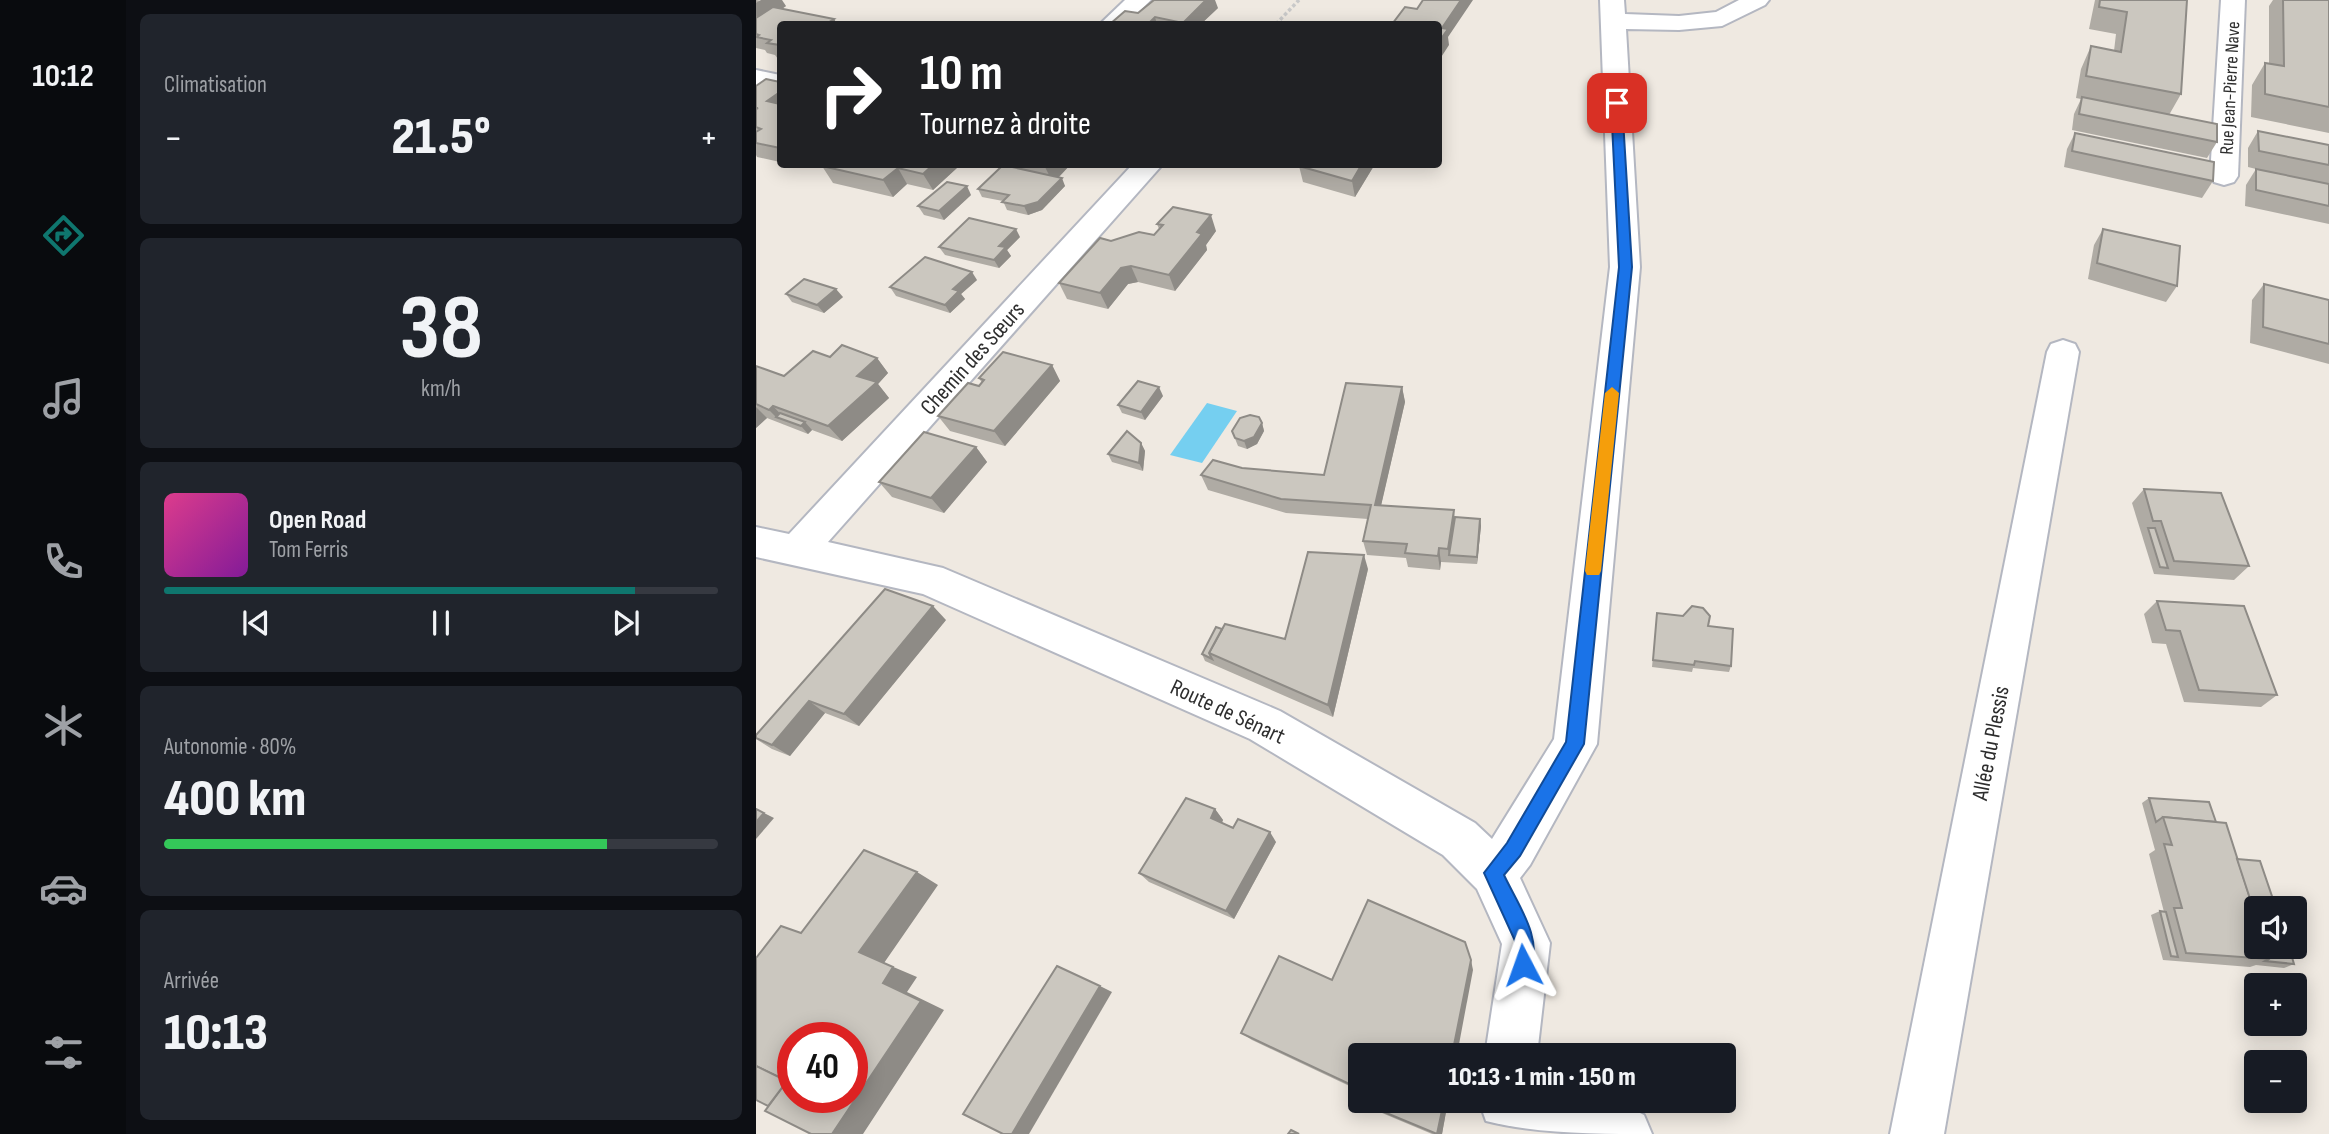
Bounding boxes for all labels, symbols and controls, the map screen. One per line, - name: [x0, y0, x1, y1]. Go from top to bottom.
- street label: Rue Jean-Pierre Nave: [2216, 21, 2245, 155]
- text: 10 m: [920, 45, 1003, 104]
- icon: right: [805, 49, 896, 140]
- text: 10:12: [32, 57, 94, 96]
- text: Climatisation: [164, 71, 267, 99]
- pin: [1587, 73, 1647, 133]
- icon: arrive: [1598, 84, 1636, 122]
- text: Tournez à droite: [920, 105, 1091, 144]
- text: 21.5°: [391, 106, 491, 169]
- text: −: [164, 116, 183, 161]
- text: +: [699, 116, 718, 161]
- icon: directions: [39, 211, 88, 260]
- text: 38: [399, 275, 483, 384]
- street label: Chemin des Sœurs: [915, 296, 1031, 421]
- icon: music: [39, 374, 88, 423]
- text: km/h: [421, 375, 461, 403]
- text: Open Road: [269, 505, 366, 536]
- text: Tom Ferris: [269, 536, 348, 564]
- icon: phone: [39, 537, 88, 586]
- icon: previous: [237, 604, 275, 642]
- icon: pause: [422, 604, 460, 642]
- icon: next: [607, 604, 645, 642]
- street label: Route de Sénart: [1166, 673, 1289, 751]
- street label: Allée du Plessis: [1966, 684, 2016, 804]
- icon: climate: [39, 701, 88, 750]
- text: Autonomie · 80%: [164, 733, 296, 761]
- text: 400 km: [164, 768, 306, 831]
- icon: car: [39, 864, 88, 913]
- map controls: [2244, 896, 2307, 1113]
- button: sound: [2244, 896, 2307, 959]
- position arrow: [1486, 928, 1560, 1002]
- text: Arrivée: [164, 967, 219, 995]
- button: +: [2244, 973, 2307, 1036]
- text: 10:13: [164, 1002, 268, 1065]
- speed limit sign: 40: [777, 1022, 868, 1113]
- icon: filters: [39, 1028, 88, 1077]
- button: −: [2244, 1050, 2307, 1113]
- text: 10:13 · 1 min · 150 m: [1448, 1062, 1636, 1093]

